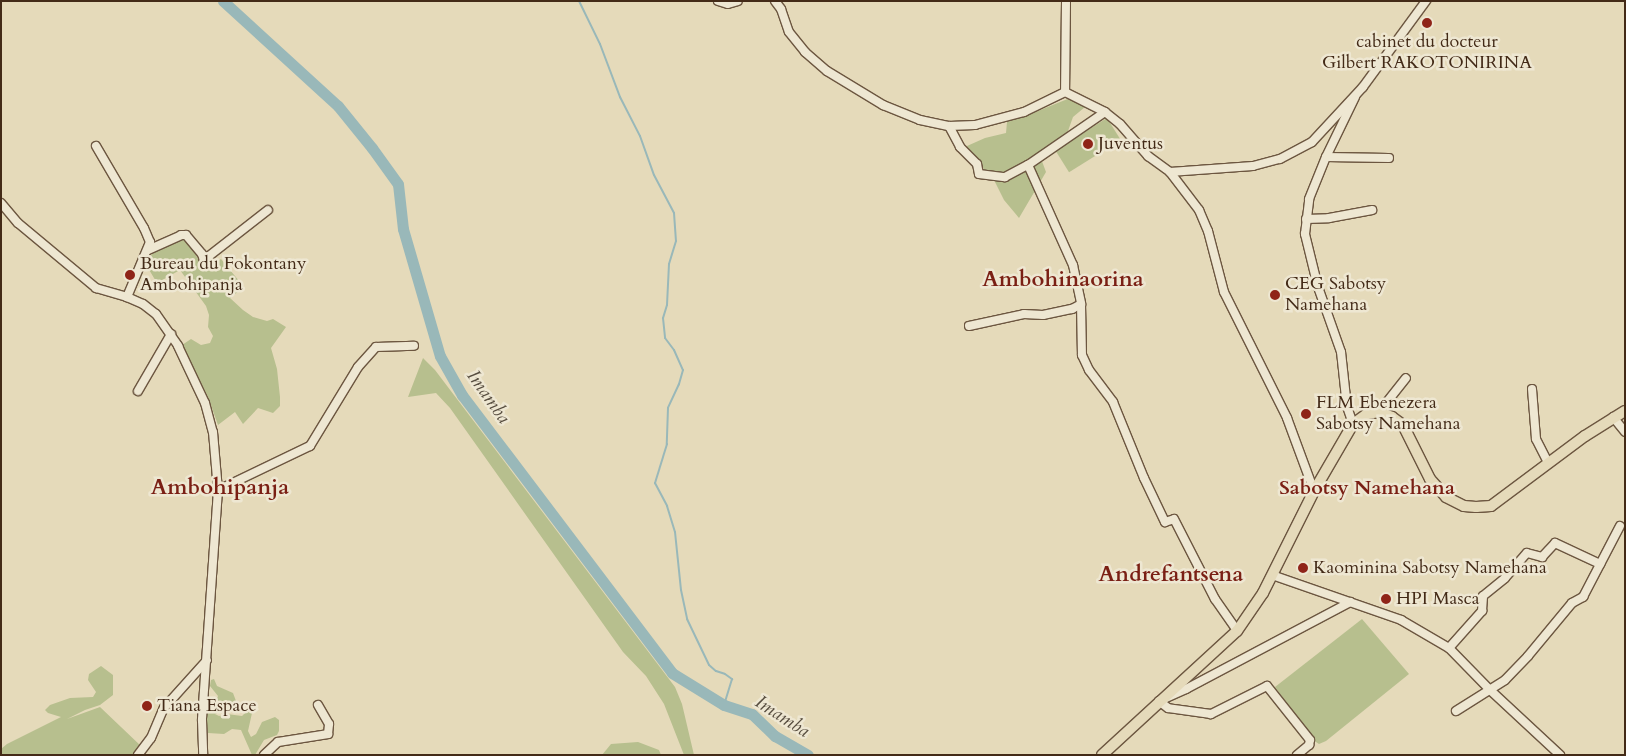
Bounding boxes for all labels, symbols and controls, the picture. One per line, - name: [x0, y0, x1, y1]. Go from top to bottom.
- marker: cabinet du docteur Gilbert RAKOTONIRINA: [1420, 16, 1434, 30]
- place label: cabinet du docteur Gilbert RAKOTONIRINA: [1322, 32, 1532, 74]
- place label: Juventus: [1098, 133, 1163, 155]
- marker: Juventus: [1082, 138, 1094, 150]
- place label: Bureau du Fokontany Ambohipanja: [140, 254, 306, 296]
- district label: Ambohinaorina: [982, 267, 1144, 293]
- marker: Bureau du Fokontany Ambohipanja: [124, 269, 136, 281]
- place label: CEG Sabotsy Namehana: [1285, 274, 1386, 316]
- marker: CEG Sabotsy Namehana: [1269, 289, 1281, 301]
- water label: Imamba: [461, 366, 515, 428]
- place label: FLM Ebenezera Sabotsy Namehana: [1316, 393, 1460, 436]
- marker: FLM Ebenezera Sabotsy Namehana: [1300, 408, 1312, 420]
- district label: Ambohipanja: [151, 475, 289, 501]
- district label: Sabotsy Namehana: [1279, 475, 1455, 499]
- place label: Kaominina Sabotsy Namehana: [1313, 557, 1547, 579]
- district label: Andrefantsena: [1099, 562, 1243, 588]
- marker: Kaominina Sabotsy Namehana: [1297, 562, 1309, 574]
- place label: HPI Masca: [1396, 588, 1479, 610]
- marker: HPI Masca: [1380, 593, 1392, 605]
- water label: Imamba: [750, 691, 814, 743]
- place label: Tiana Espace: [157, 695, 257, 717]
- marker: Tiana Espace: [141, 700, 153, 712]

